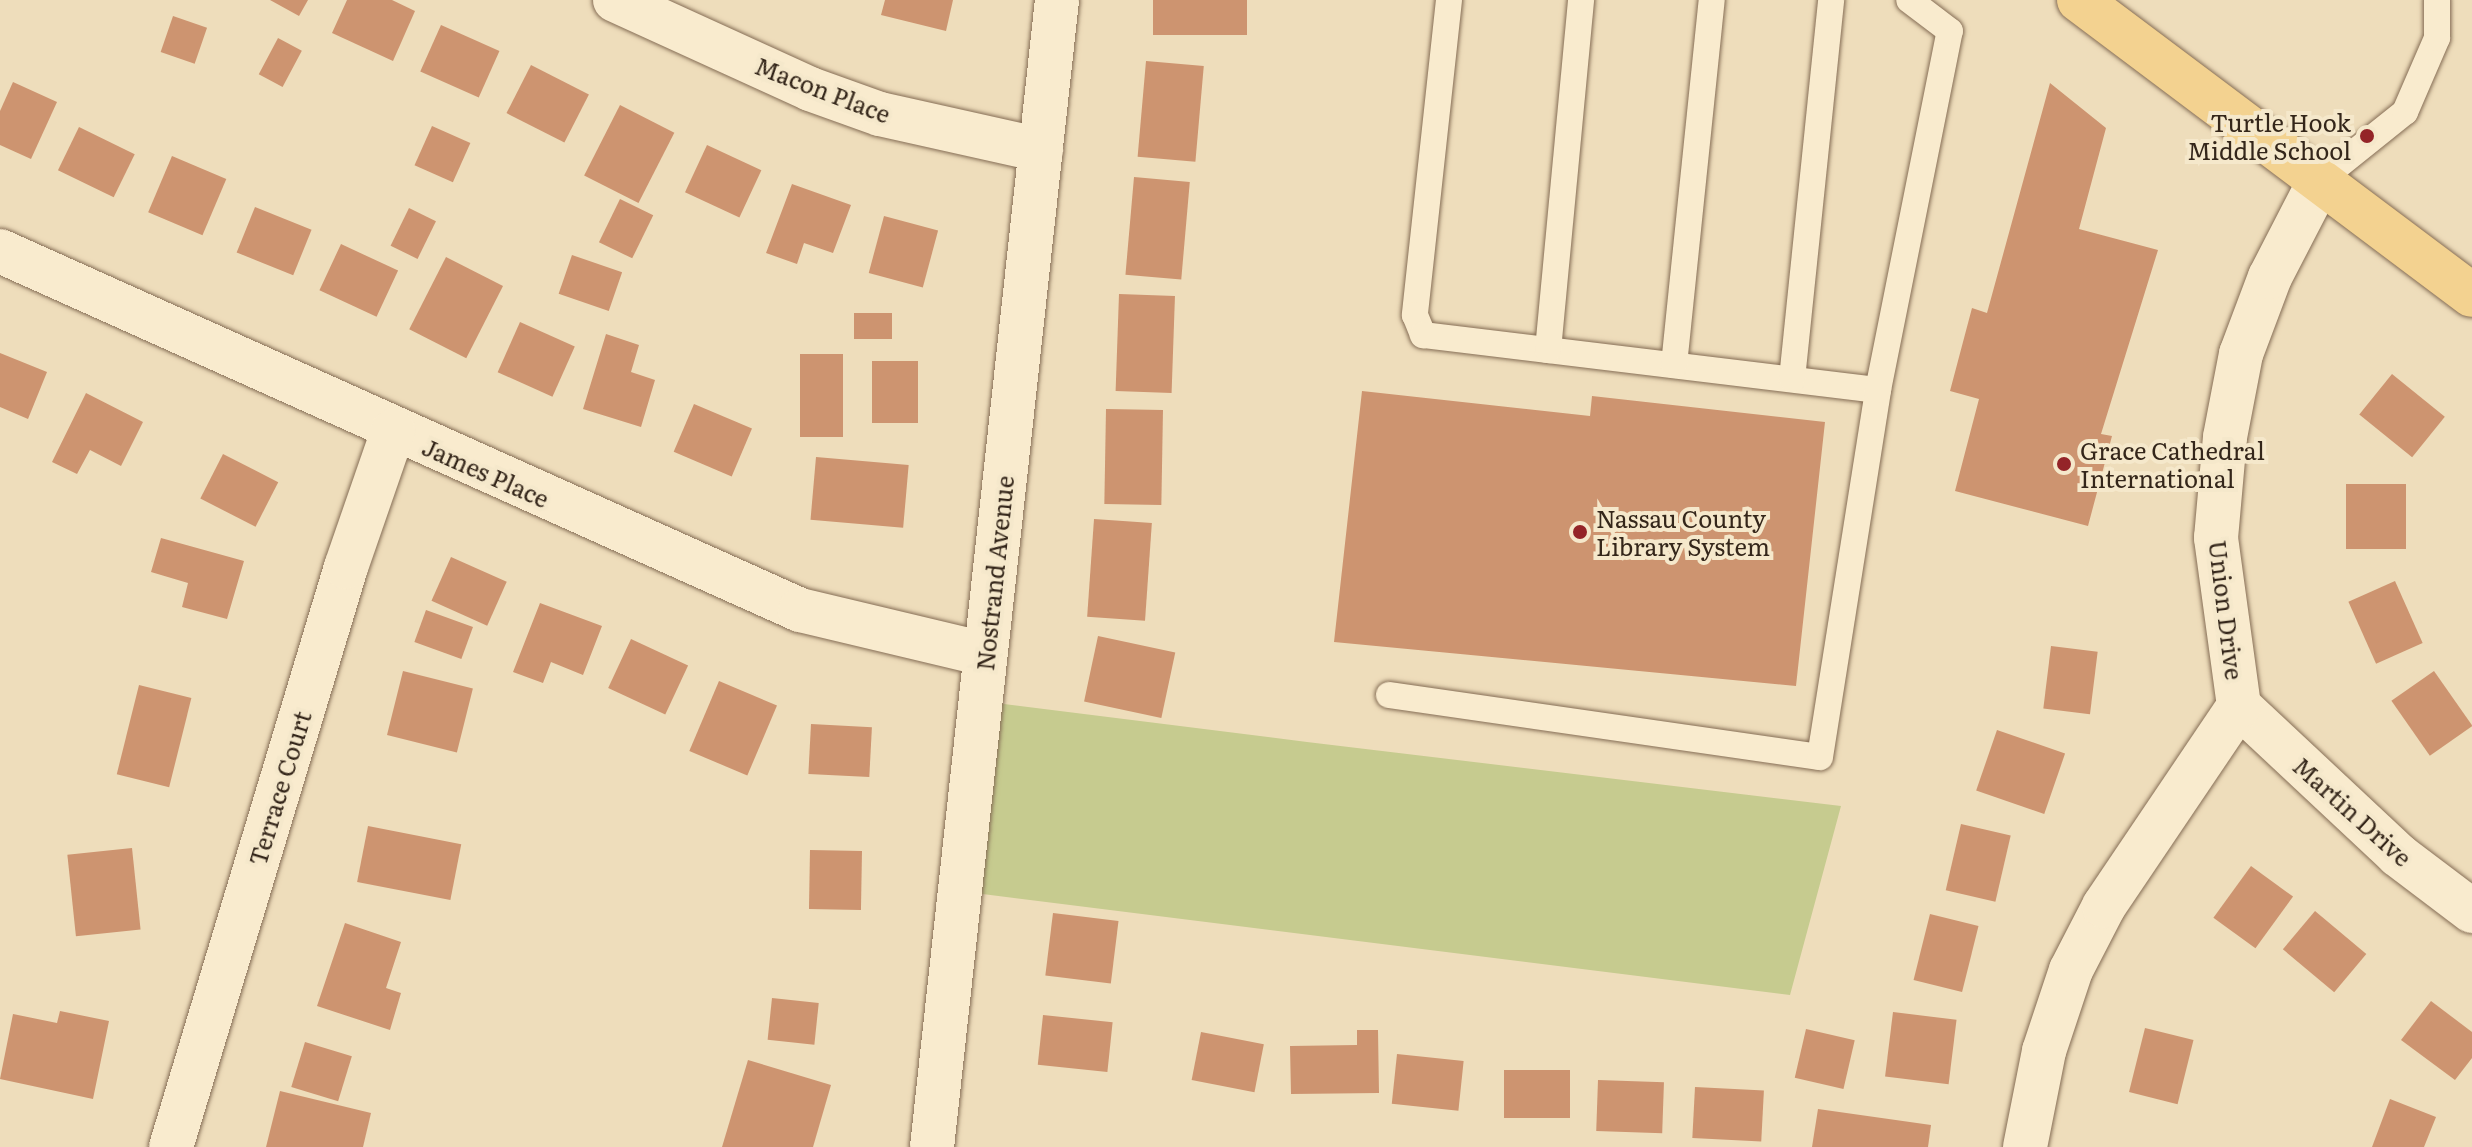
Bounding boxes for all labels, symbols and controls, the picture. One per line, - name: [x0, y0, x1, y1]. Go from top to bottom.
- street label: Macon Place: [751, 50, 895, 128]
- place label: Turtle Hook Middle School: [2187, 108, 2351, 164]
- marker: Turtle Hook Middle School: [2358, 127, 2376, 145]
- street label: James Place: [418, 431, 554, 513]
- place label: Grace Cathedral International: [2080, 436, 2265, 492]
- marker: Grace Cathedral International: [2055, 455, 2073, 473]
- street label: Nostrand Avenue: [969, 474, 1019, 672]
- place label: Nassau County Library System: [1596, 504, 1770, 560]
- marker: Nassau County Library System: [1571, 523, 1589, 541]
- street label: Union Drive: [2204, 539, 2250, 681]
- street label: Terrace Court: [242, 707, 316, 869]
- street label: Martin Drive: [2288, 750, 2418, 872]

